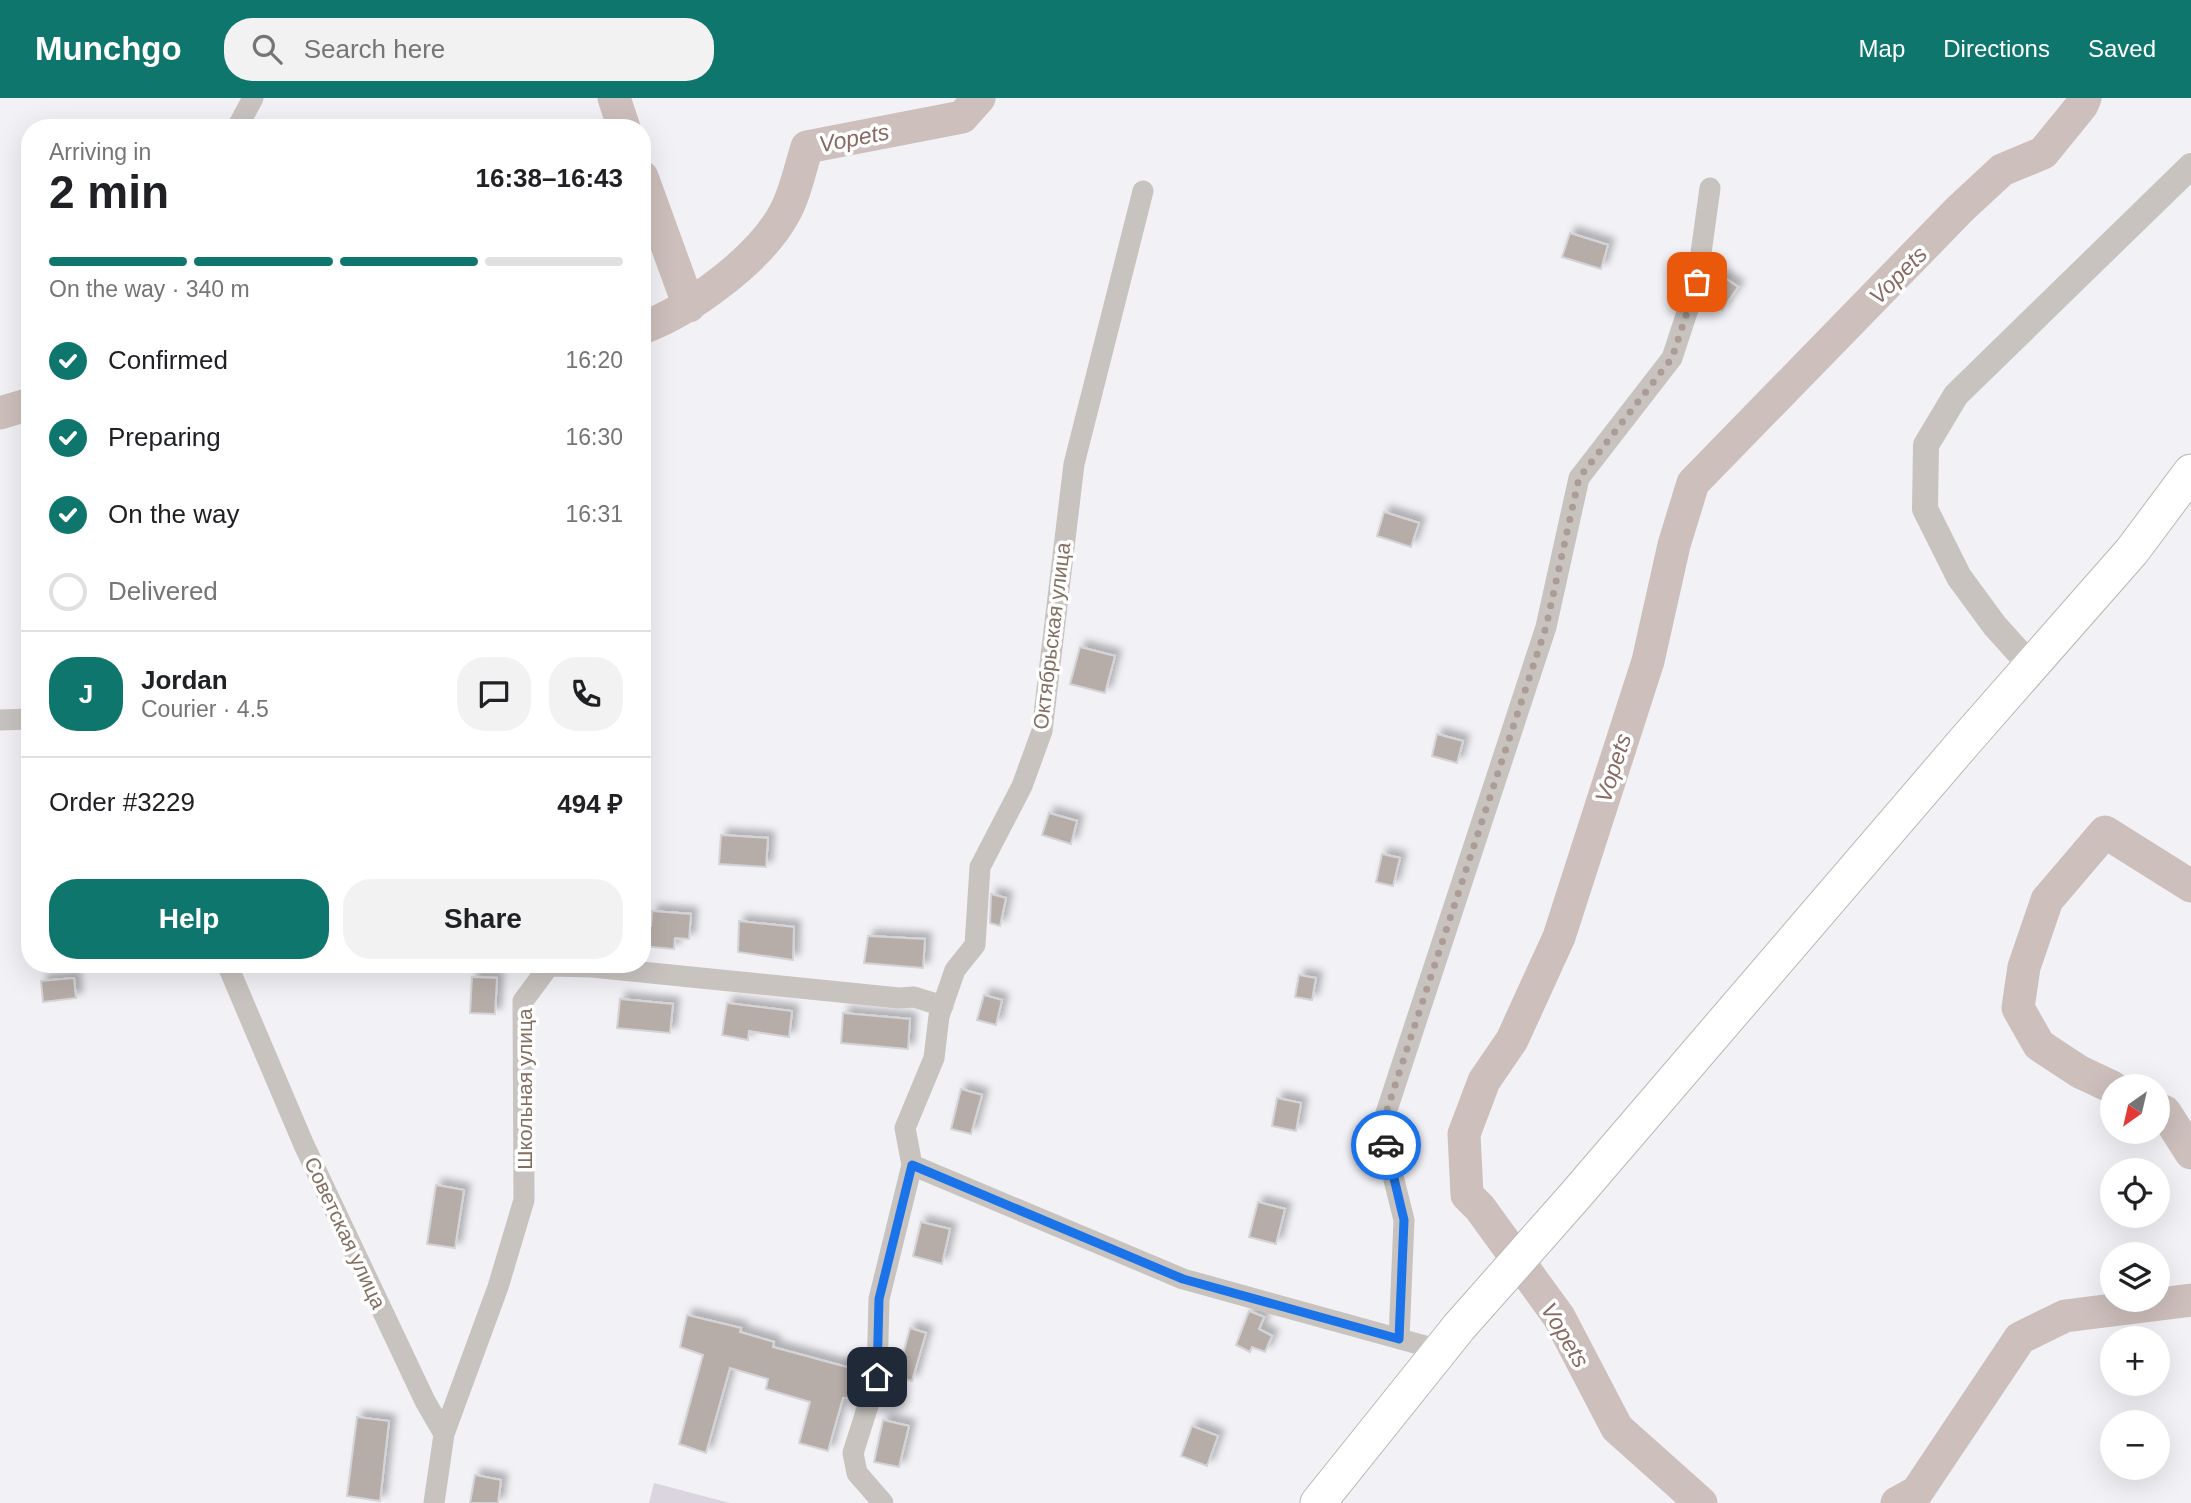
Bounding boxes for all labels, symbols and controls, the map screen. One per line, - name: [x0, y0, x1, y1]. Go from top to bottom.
- search box: [224, 18, 714, 81]
- text: Munchgo: [35, 30, 182, 67]
- icon: search: [248, 30, 286, 68]
- text: Search here: [304, 34, 445, 64]
- text: Map: [1859, 35, 1905, 62]
- text: Directions: [1943, 35, 2050, 62]
- text: Saved: [2088, 35, 2156, 62]
- water label: Vopets: [817, 118, 892, 158]
- text: Arriving in: [49, 139, 151, 165]
- text: 16:38–16:43: [476, 163, 623, 193]
- text: 2 min: [49, 166, 169, 218]
- water label: Vopets: [1864, 240, 1933, 309]
- pin: [1667, 252, 1727, 312]
- icon: bag: [1678, 263, 1716, 301]
- text: On the way · 340 m: [49, 276, 250, 302]
- icon: check: [49, 342, 87, 380]
- text: Confirmed: [108, 345, 228, 375]
- text: 16:20: [565, 347, 623, 373]
- icon: check: [49, 419, 87, 457]
- text: Preparing: [108, 422, 221, 452]
- text: 16:30: [565, 424, 623, 450]
- icon: check: [49, 496, 87, 534]
- text: On the way: [108, 499, 240, 529]
- text: 16:31: [565, 501, 623, 527]
- street label: Октябрьская улица: [1029, 541, 1074, 731]
- text: Delivered: [108, 576, 218, 606]
- button: chat: [457, 657, 531, 731]
- button: phone: [549, 657, 623, 731]
- text: Jordan: [141, 665, 228, 695]
- text: J: [79, 679, 93, 709]
- text: Courier · 4.5: [141, 696, 269, 722]
- water label: Vopets: [1590, 730, 1636, 806]
- text: Order #3229: [49, 787, 195, 817]
- text: 494 ₽: [557, 789, 623, 819]
- button: Help: [49, 879, 329, 959]
- button: Share: [343, 879, 623, 959]
- street label: Школьная улица: [513, 1008, 536, 1170]
- north arrow: [2100, 1074, 2170, 1144]
- map controls: [2100, 1074, 2170, 1480]
- courier: [1351, 1110, 1421, 1180]
- icon: car: [1367, 1126, 1405, 1164]
- street label: Советская улица: [300, 1153, 391, 1313]
- button: locate: [2100, 1158, 2170, 1228]
- button: layers: [2100, 1242, 2170, 1312]
- water label: Vopets: [1536, 1298, 1595, 1372]
- button: +: [2100, 1326, 2170, 1396]
- pin: [847, 1347, 907, 1407]
- icon: home: [858, 1358, 896, 1396]
- button: −: [2100, 1410, 2170, 1480]

